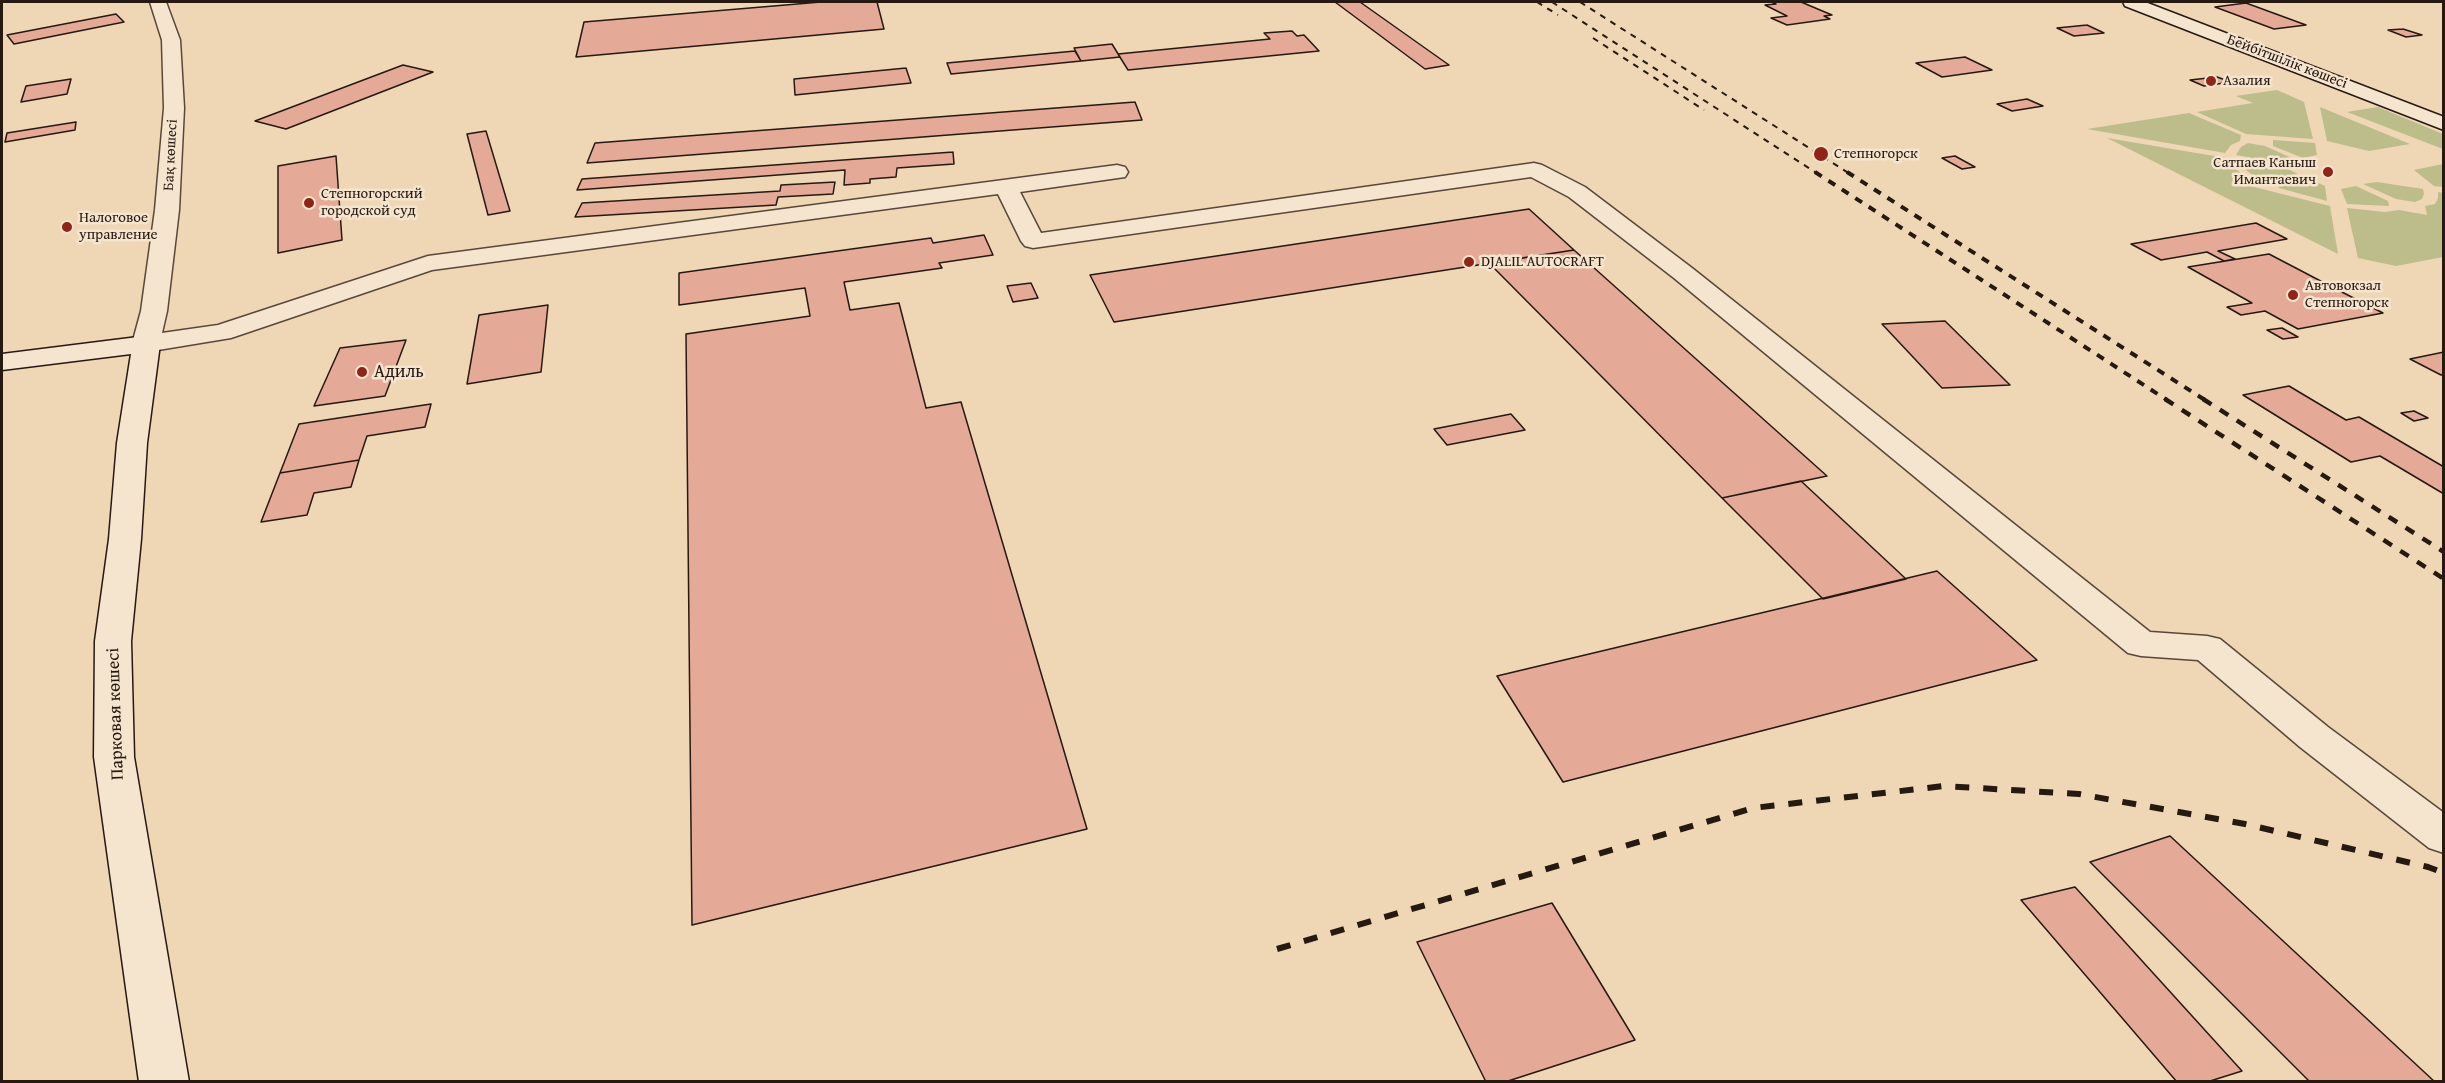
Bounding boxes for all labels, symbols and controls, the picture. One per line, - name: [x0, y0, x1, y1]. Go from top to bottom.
- street label: Бейбітшілік көшесі: [2224, 31, 2350, 93]
- place label: Азалия: [2223, 72, 2271, 90]
- marker: Азалия: [2204, 74, 2218, 88]
- street label: Бақ көшесі: [160, 119, 182, 191]
- marker: Степногорск: [1812, 145, 1830, 163]
- place label: Степногорск: [1834, 145, 1918, 163]
- place label: Сатпаев Каныш Имантаевич: [2213, 154, 2316, 189]
- marker: Сатпаев Каныш Имантаевич: [2321, 165, 2335, 179]
- place label: Степногорский городской суд: [321, 185, 423, 220]
- marker: Степногорский городской суд: [302, 196, 316, 210]
- place label: Налоговое управление: [79, 209, 158, 244]
- marker: Налоговое управление: [60, 220, 74, 234]
- place label: DJALIL AUTOCRAFT: [1481, 253, 1604, 271]
- marker: DJALIL AUTOCRAFT: [1462, 255, 1476, 269]
- place label: Автовокзал Степногорск: [2305, 277, 2389, 312]
- marker: Автовокзал Степногорск: [2286, 288, 2300, 302]
- place label: Адиль: [374, 361, 424, 383]
- marker: Адиль: [355, 365, 369, 379]
- street label: Парковая көшесі: [103, 647, 129, 781]

